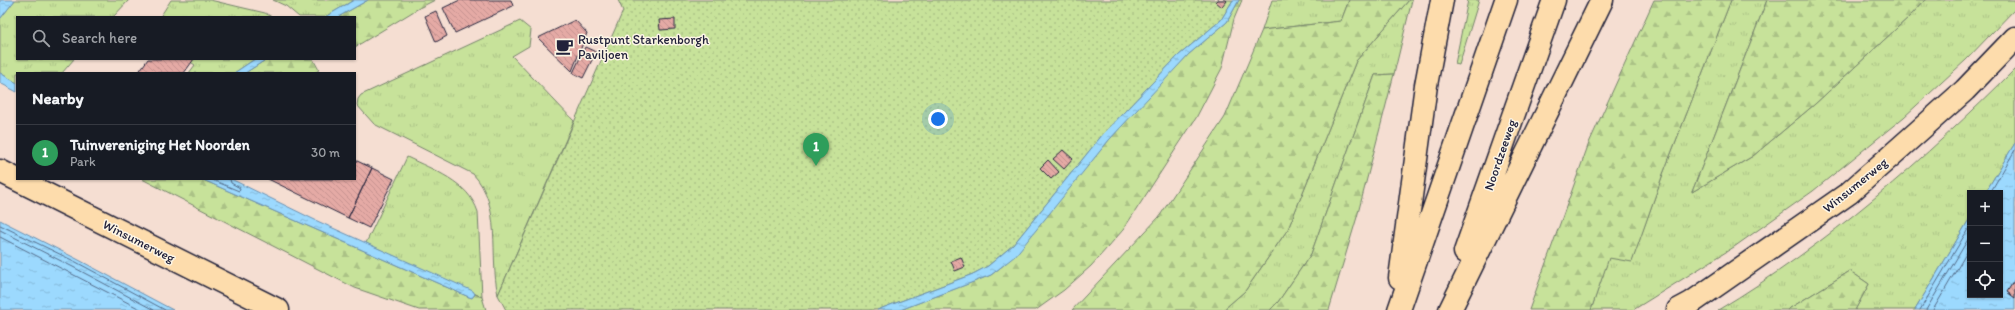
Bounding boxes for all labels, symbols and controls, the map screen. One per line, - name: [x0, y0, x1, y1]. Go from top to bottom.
- search box: [16, 16, 356, 60]
- icon: search: [30, 27, 52, 49]
- text: Search here: [62, 29, 137, 47]
- place label: Rustpunt Starkenborgh Paviljoen: [578, 32, 709, 62]
- cafe icon: Rustpunt Starkenborgh Paviljoen: [555, 36, 575, 56]
- text: Nearby: [32, 88, 84, 108]
- your location: [928, 109, 948, 129]
- street label: Noordzeeweg: [1481, 117, 1519, 193]
- pin: 1: [803, 133, 829, 166]
- text: Tuinvereniging Het Noorden: [70, 136, 250, 154]
- text: 1: [42, 145, 48, 160]
- text: 30 m: [311, 145, 340, 160]
- text: Park: [70, 154, 96, 169]
- street label: Winsumerweg: [1820, 154, 1891, 216]
- map controls: [1967, 190, 2003, 298]
- button: +: [1967, 190, 2003, 226]
- street label: Winsumerweg: [100, 216, 178, 266]
- button: −: [1967, 226, 2003, 262]
- button: locate: [1967, 262, 2003, 298]

